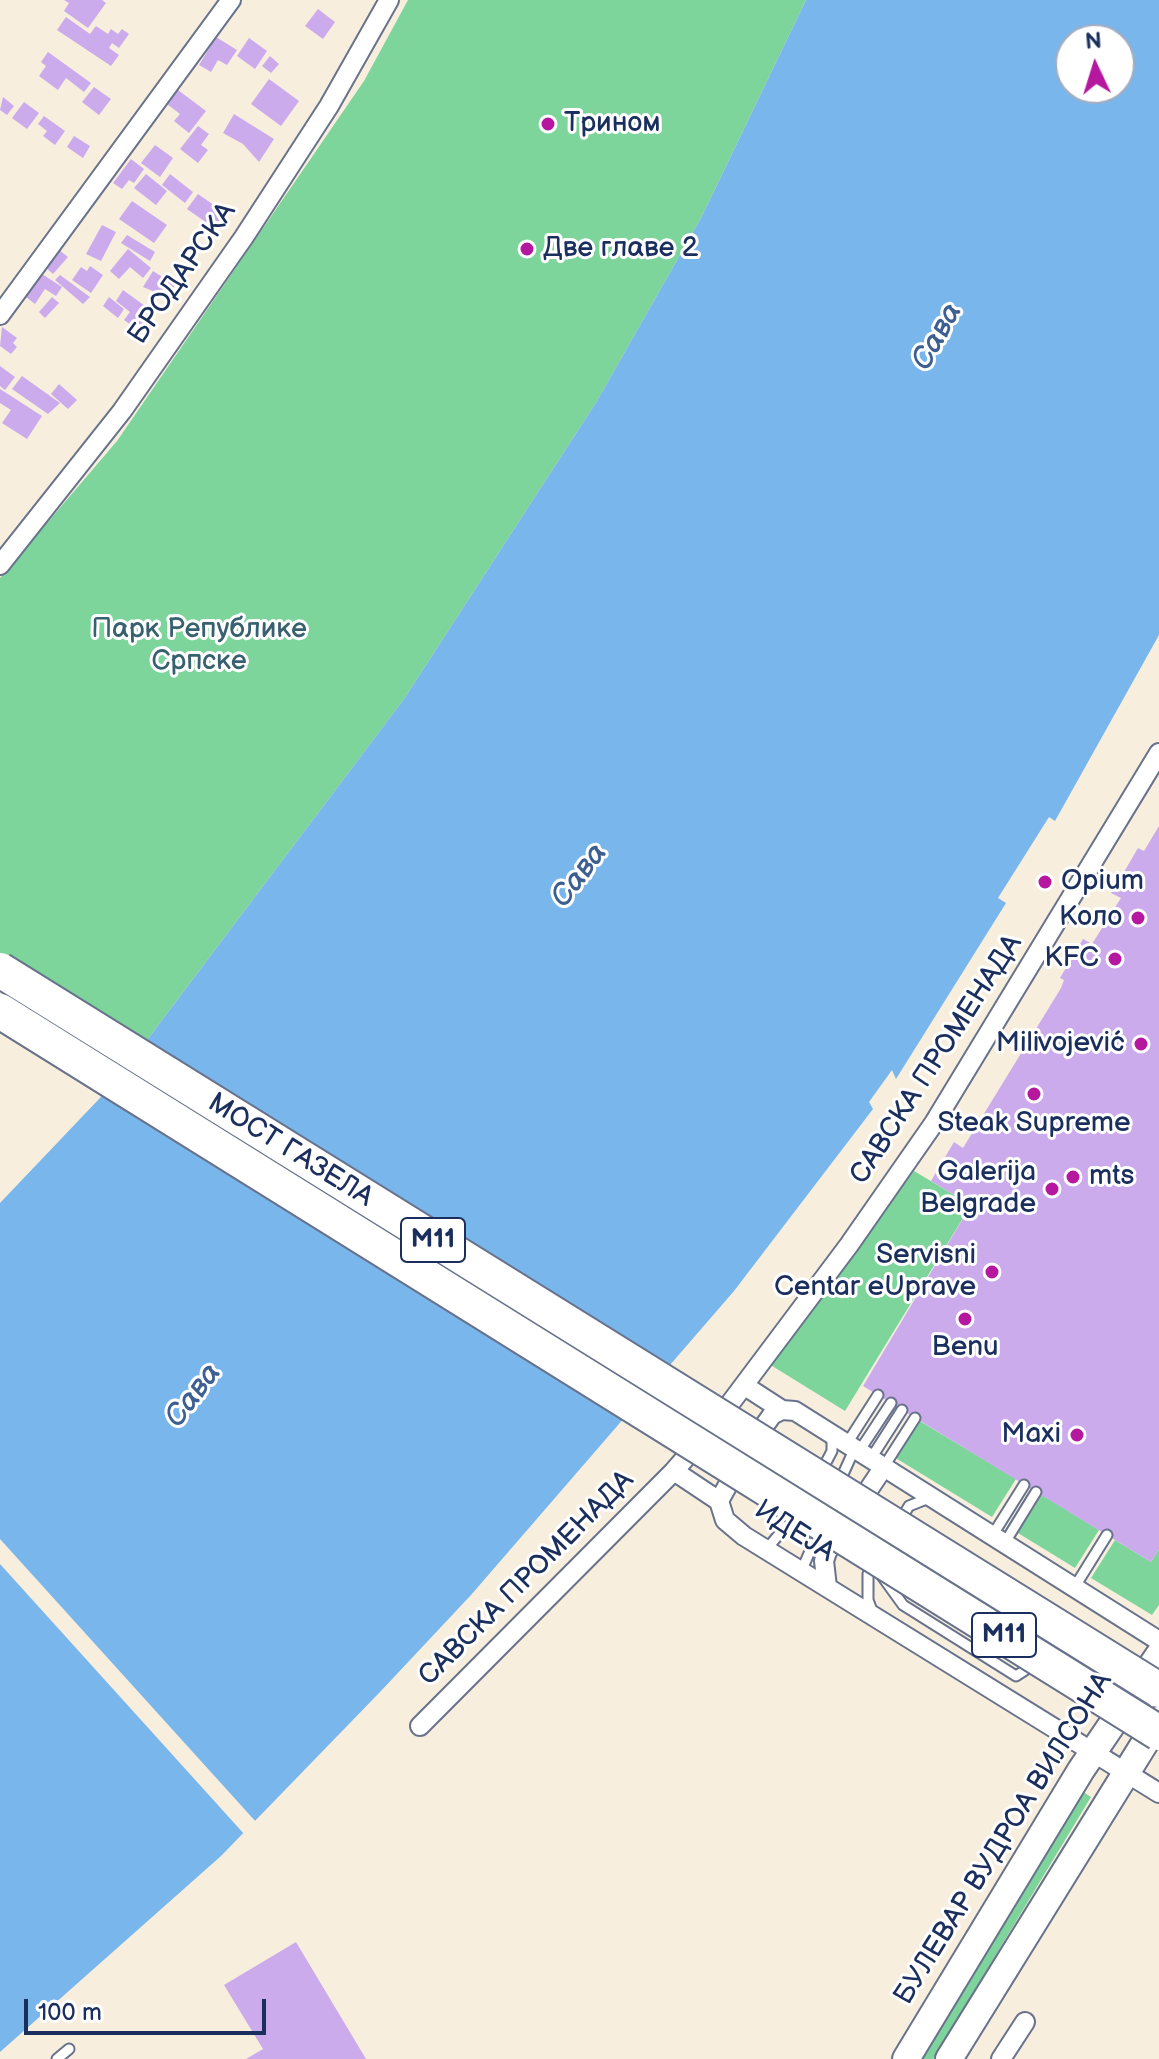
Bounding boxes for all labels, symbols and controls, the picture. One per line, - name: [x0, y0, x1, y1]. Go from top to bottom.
- north arrow: [1055, 24, 1135, 104]
- text: N: [1084, 28, 1103, 56]
- place label: Трином: [564, 107, 661, 141]
- marker: Трином: [539, 115, 557, 133]
- street label: БРОДАРСКА: [122, 197, 244, 351]
- place label: Две главе 2: [543, 232, 698, 266]
- marker: Две главе 2: [518, 240, 536, 258]
- water label: Сава: [905, 297, 971, 377]
- park label: Парк Републике Српске: [91, 613, 307, 679]
- water label: Сава: [544, 837, 616, 915]
- place label: Opium: [1061, 865, 1144, 899]
- marker: Opium: [1036, 873, 1054, 891]
- place label: Коло: [1059, 901, 1122, 935]
- marker: Коло: [1129, 909, 1147, 927]
- street label: САВСКА ПРОМЕНАДА: [844, 929, 1030, 1191]
- place label: KFC: [1044, 942, 1099, 976]
- marker: KFC: [1106, 950, 1124, 968]
- place label: Milivojević: [996, 1027, 1125, 1061]
- marker: Milivojević: [1132, 1035, 1150, 1053]
- marker: Steak Supreme: [1025, 1085, 1043, 1103]
- street label: МОСТ ГАЗЕЛА: [201, 1087, 379, 1215]
- place label: Steak Supreme: [937, 1107, 1131, 1141]
- place label: Galerija Belgrade: [920, 1156, 1036, 1222]
- place label: mts: [1089, 1160, 1134, 1194]
- marker: mts: [1064, 1168, 1082, 1186]
- marker: Galerija Belgrade: [1043, 1180, 1061, 1198]
- road number: M11: [401, 1218, 465, 1262]
- place label: Servisni Centar eUprave: [774, 1239, 976, 1305]
- marker: Servisni Centar eUprave: [983, 1263, 1001, 1281]
- marker: Benu: [956, 1310, 974, 1328]
- place label: Benu: [931, 1331, 999, 1365]
- water label: Сава: [158, 1357, 230, 1435]
- place label: Maxi: [1001, 1418, 1061, 1452]
- marker: Maxi: [1068, 1426, 1086, 1444]
- street label: САВСКА ПРОМЕНАДА: [413, 1465, 641, 1693]
- street label: ИДЕЈА: [748, 1494, 840, 1570]
- road number: M11: [972, 1613, 1036, 1657]
- street label: БУЛЕВАР ВУДРОА ВИЛСОНА: [888, 1667, 1120, 2011]
- scale bar: [28, 1983, 270, 2033]
- text: 100 m: [38, 1998, 102, 2027]

